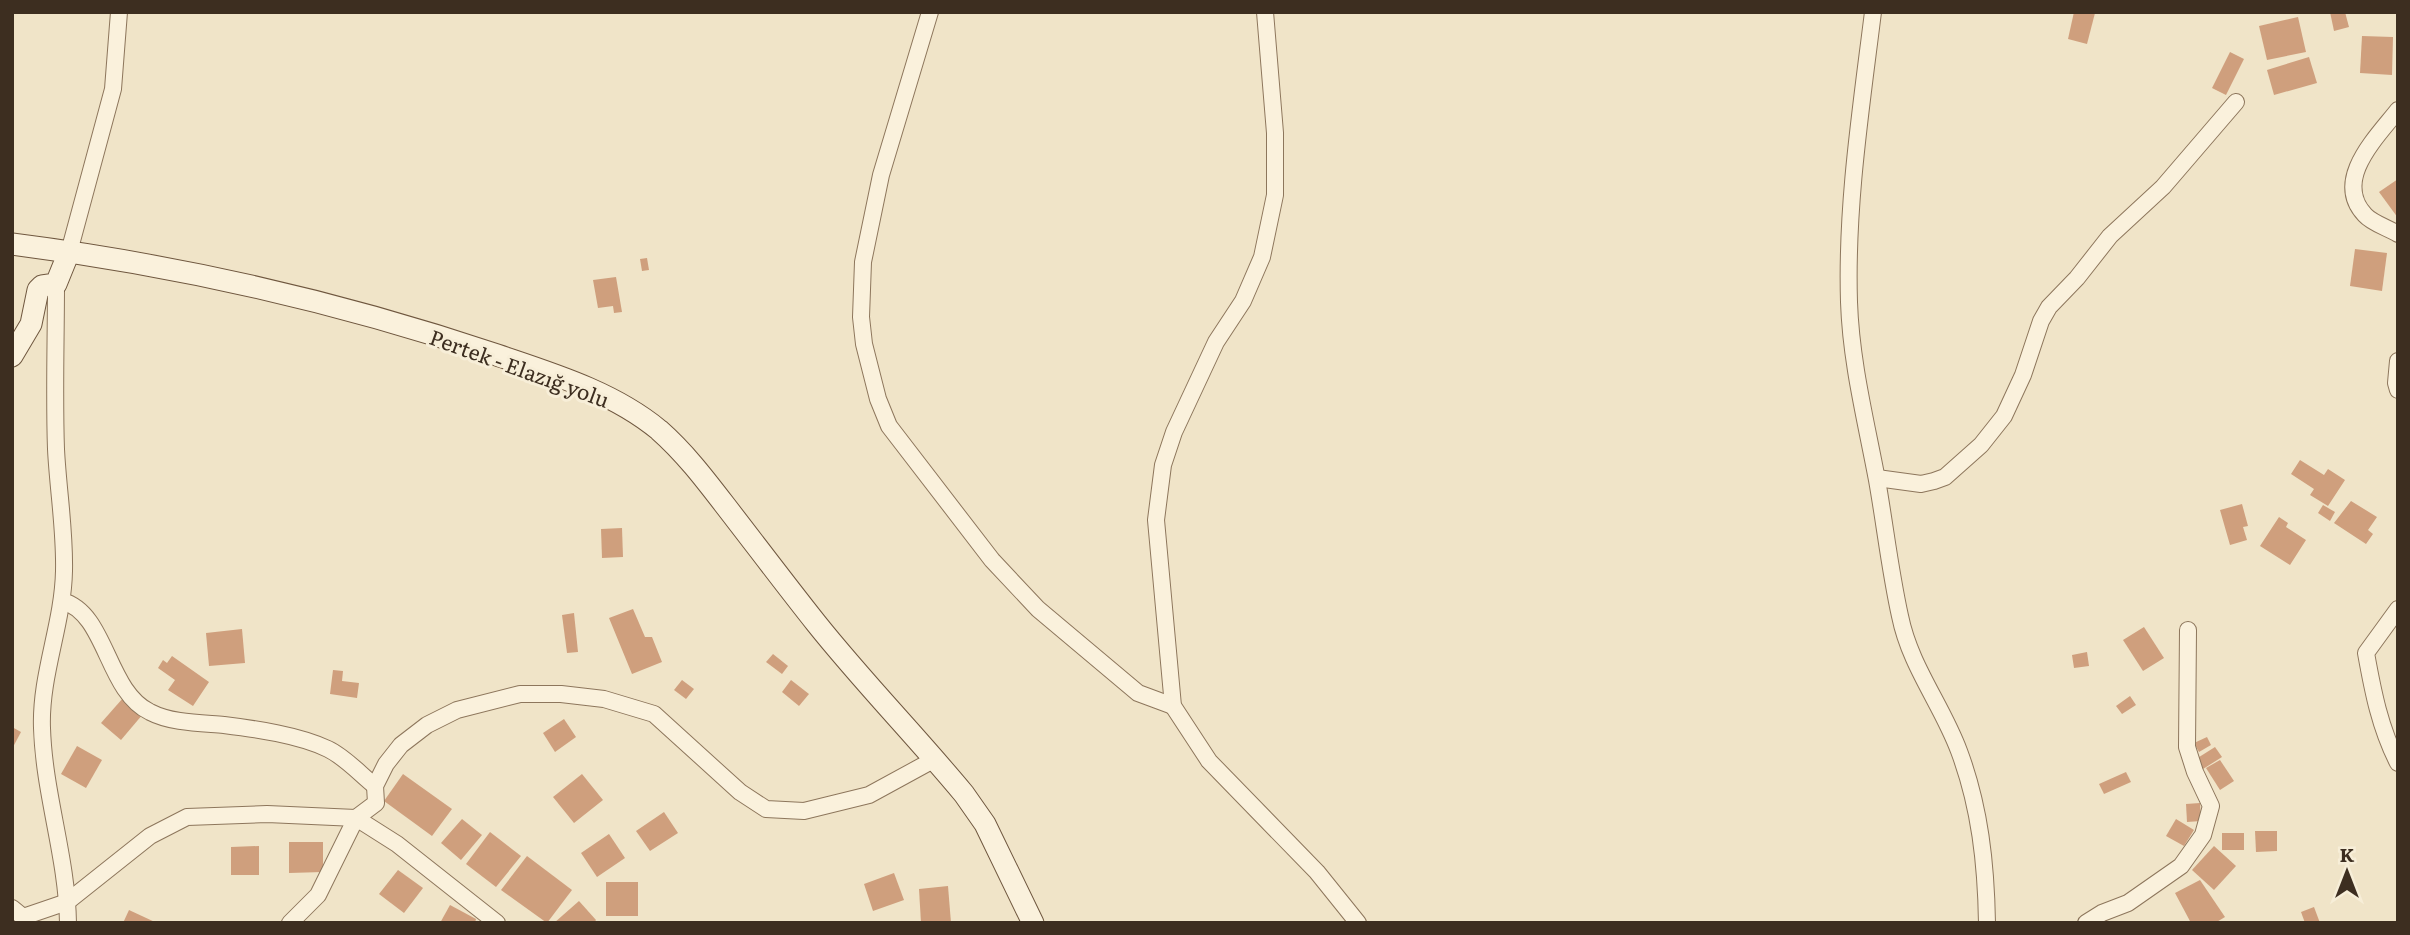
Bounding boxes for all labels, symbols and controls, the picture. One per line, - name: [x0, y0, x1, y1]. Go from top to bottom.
- street label: Pertek - Elazığ yolu: [426, 320, 614, 414]
- north arrow: [2312, 837, 2382, 907]
- text: K: [2340, 840, 2355, 868]

